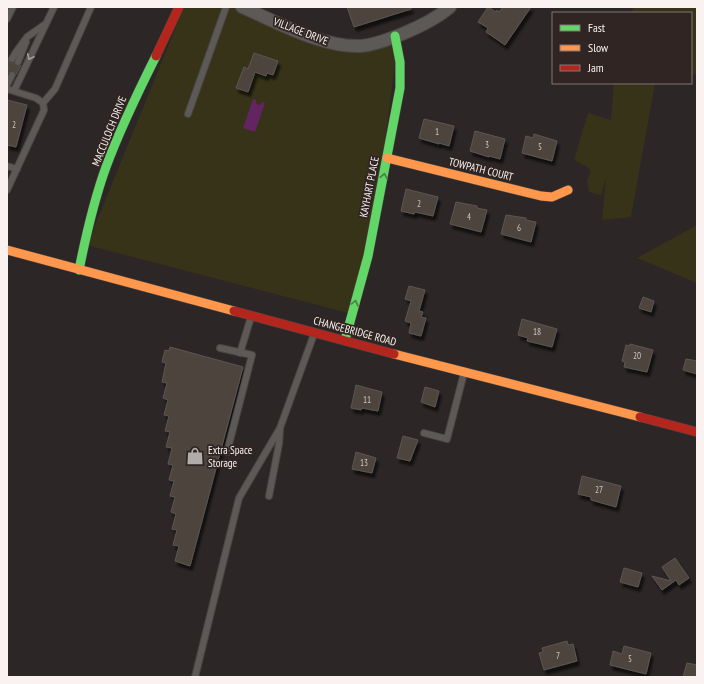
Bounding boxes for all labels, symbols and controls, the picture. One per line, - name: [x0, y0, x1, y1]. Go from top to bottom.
- legend: [552, 12, 692, 84]
- street label: VILLAGE DRIVE: [271, 14, 331, 48]
- text: Fast: [588, 20, 606, 35]
- text: Slow: [588, 40, 609, 55]
- one-way arrow: [27, 53, 35, 60]
- text: Jam: [587, 60, 604, 75]
- street label: MACCULOCH DRIVE: [89, 94, 129, 168]
- house number: 2: [12, 119, 16, 130]
- house number: 1: [435, 126, 439, 137]
- house number: 3: [485, 139, 489, 150]
- house number: 5: [538, 141, 542, 152]
- street label: TOWPATH COURT: [447, 154, 515, 184]
- street label: KAYHART PLACE: [356, 155, 382, 219]
- one-way arrow: [379, 173, 387, 179]
- house number: 2: [417, 198, 421, 209]
- house number: 4: [467, 211, 471, 222]
- house number: 6: [517, 222, 521, 233]
- one-way arrow: [350, 299, 359, 306]
- street label: CHANGEBRIDGE ROAD: [312, 313, 398, 349]
- house number: 18: [533, 326, 541, 337]
- house number: 20: [633, 350, 641, 361]
- house number: 11: [363, 394, 371, 405]
- place label: Extra Space Storage: [208, 443, 253, 470]
- shop icon: Extra Space Storage: [185, 446, 205, 466]
- house number: 13: [360, 457, 368, 468]
- house number: 27: [595, 484, 603, 495]
- house number: 7: [556, 650, 560, 661]
- house number: 5: [628, 653, 632, 664]

